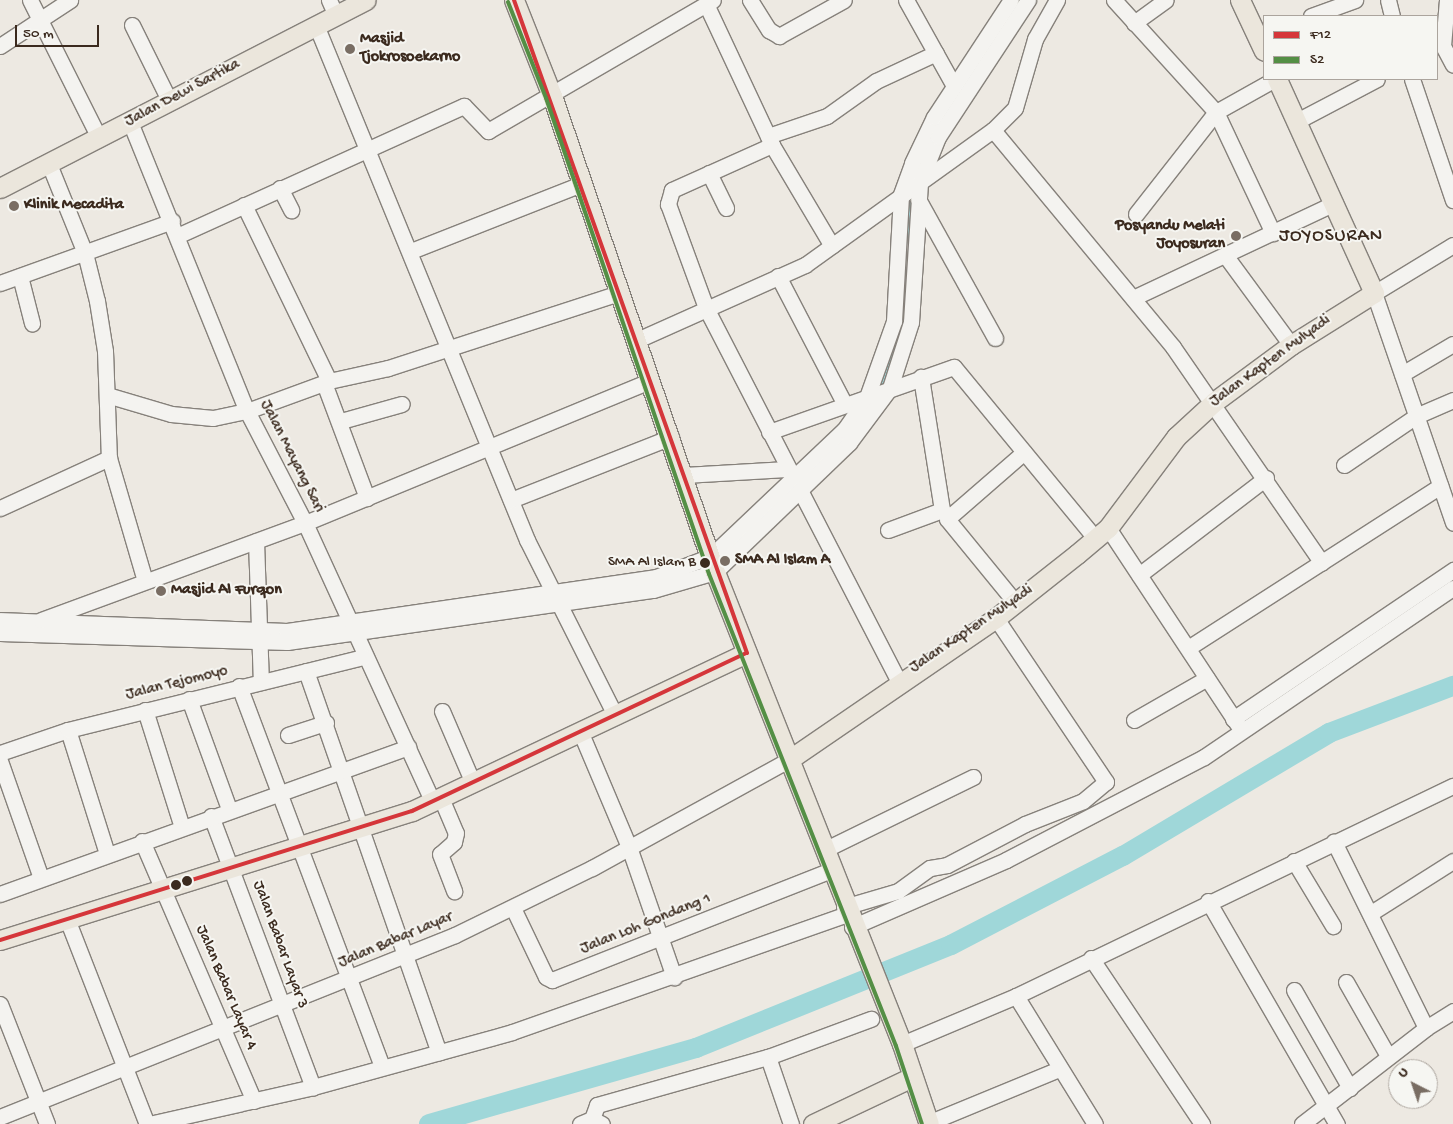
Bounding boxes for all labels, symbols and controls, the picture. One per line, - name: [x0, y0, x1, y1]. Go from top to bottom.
- scale bar: [18, 15, 101, 47]
- legend: [1263, 15, 1438, 80]
- text: 50 m: [23, 25, 54, 43]
- text: F12: [1310, 26, 1331, 44]
- place label: Masjid Tjokrosoekarno: [360, 30, 460, 68]
- marker: Masjid Tjokrosoekarno: [344, 43, 356, 55]
- text: S2: [1310, 51, 1324, 69]
- street label: Jalan Dewi Sartika: [122, 56, 244, 132]
- place label: Klinik Mecadita: [24, 196, 124, 216]
- marker: Klinik Mecadita: [8, 200, 20, 212]
- place label: Posyandu Melati Joyosuran: [1115, 217, 1225, 255]
- district label: JOYOSURAN: [1278, 226, 1384, 248]
- marker: Posyandu Melati Joyosuran: [1229, 229, 1243, 243]
- street label: Jalan Kapten Mulyadi: [1207, 312, 1335, 412]
- street label: Jalan Mayang Sari: [254, 397, 328, 517]
- place label: SMA Al Islam A: [735, 551, 830, 571]
- place label: SMA Al Islam B: [608, 554, 696, 572]
- marker: SMA Al Islam A: [719, 555, 731, 567]
- marker: SMA Al Islam B: [700, 558, 710, 568]
- place label: Masjid Al Furqon: [171, 581, 282, 601]
- street label: Jalan Kapten Mulyadi: [907, 582, 1037, 678]
- marker: Masjid Al Furqon: [155, 585, 167, 597]
- street label: Jalan Tejomoyo: [124, 662, 230, 706]
- unlabelled marker: [182, 876, 192, 886]
- street label: Jalan Babar Layar 3: [247, 879, 311, 1011]
- unlabelled marker: [171, 880, 181, 890]
- street label: Jalan Loh Gondang 1: [578, 890, 714, 960]
- street label: Jalan Babar Layar: [336, 908, 456, 974]
- street label: Jalan Babar Layar 4: [190, 923, 260, 1053]
- north arrow: [1388, 1059, 1438, 1109]
- text: U: [1395, 1064, 1412, 1082]

